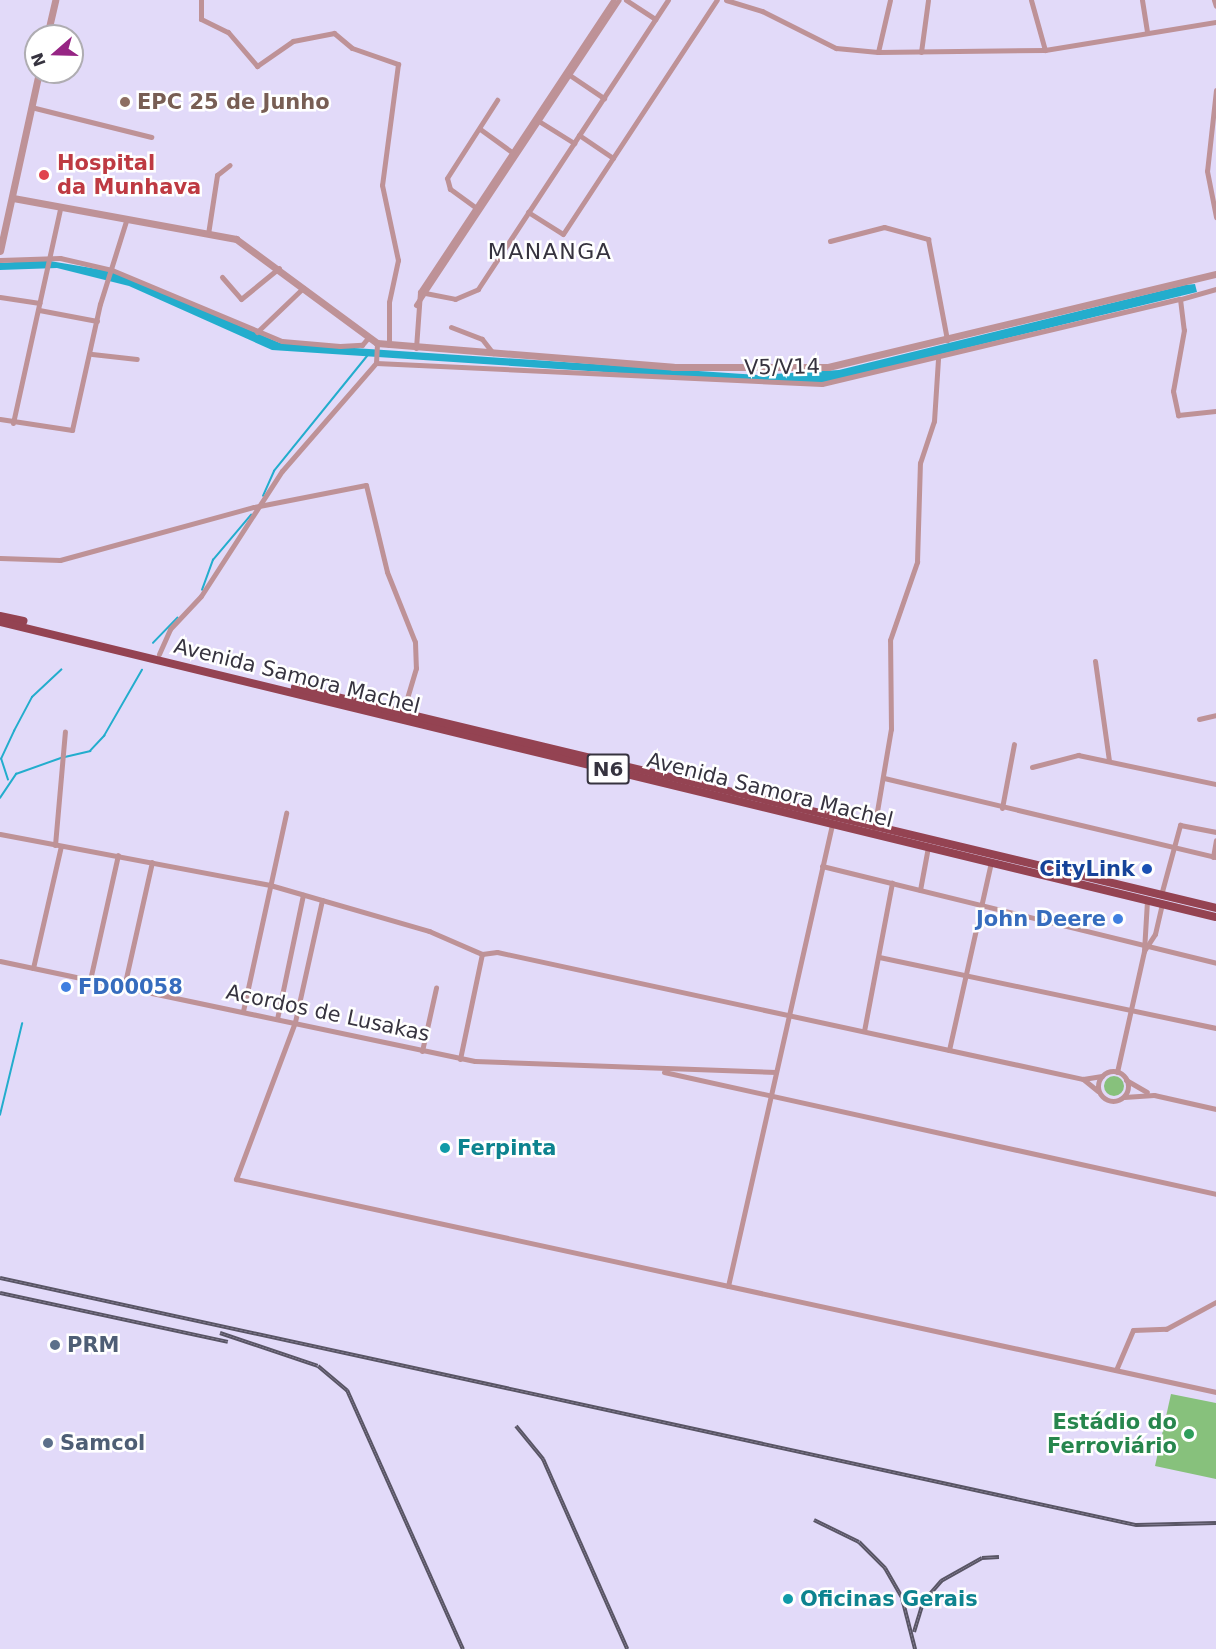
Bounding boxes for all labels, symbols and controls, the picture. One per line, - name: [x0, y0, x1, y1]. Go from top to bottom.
- north arrow: [24, 24, 84, 84]
- text: N: [27, 50, 50, 69]
- place label: EPC 25 de Junho: [137, 89, 330, 115]
- marker: EPC 25 de Junho: [118, 95, 132, 109]
- place label: Hospital da Munhava: [57, 150, 201, 200]
- marker: Hospital da Munhava: [35, 166, 53, 184]
- district label: MANANGA: [488, 239, 612, 265]
- street label: V5/V14: [744, 354, 820, 380]
- street label: Avenida Samora Machel: [171, 633, 423, 719]
- street label: Avenida Samora Machel: [644, 747, 896, 833]
- road number: N6: [586, 752, 630, 786]
- place label: CityLink: [1039, 856, 1135, 882]
- marker: CityLink: [1140, 862, 1154, 876]
- place label: John Deere: [976, 906, 1106, 932]
- marker: John Deere: [1111, 912, 1125, 926]
- place label: FD00058: [78, 974, 183, 1000]
- street label: Acordos de Lusakas: [224, 979, 432, 1047]
- marker: FD00058: [59, 980, 73, 994]
- place label: Ferpinta: [457, 1135, 556, 1161]
- marker: Ferpinta: [438, 1141, 452, 1155]
- place label: PRM: [67, 1332, 119, 1358]
- marker: PRM: [48, 1338, 62, 1352]
- place label: Estádio do Ferroviário: [1047, 1409, 1177, 1459]
- marker: Estádio do Ferroviário: [1182, 1427, 1196, 1441]
- place label: Samcol: [60, 1430, 145, 1456]
- marker: Samcol: [41, 1436, 55, 1450]
- place label: Oficinas Gerais: [800, 1586, 978, 1612]
- marker: Oficinas Gerais: [781, 1592, 795, 1606]

